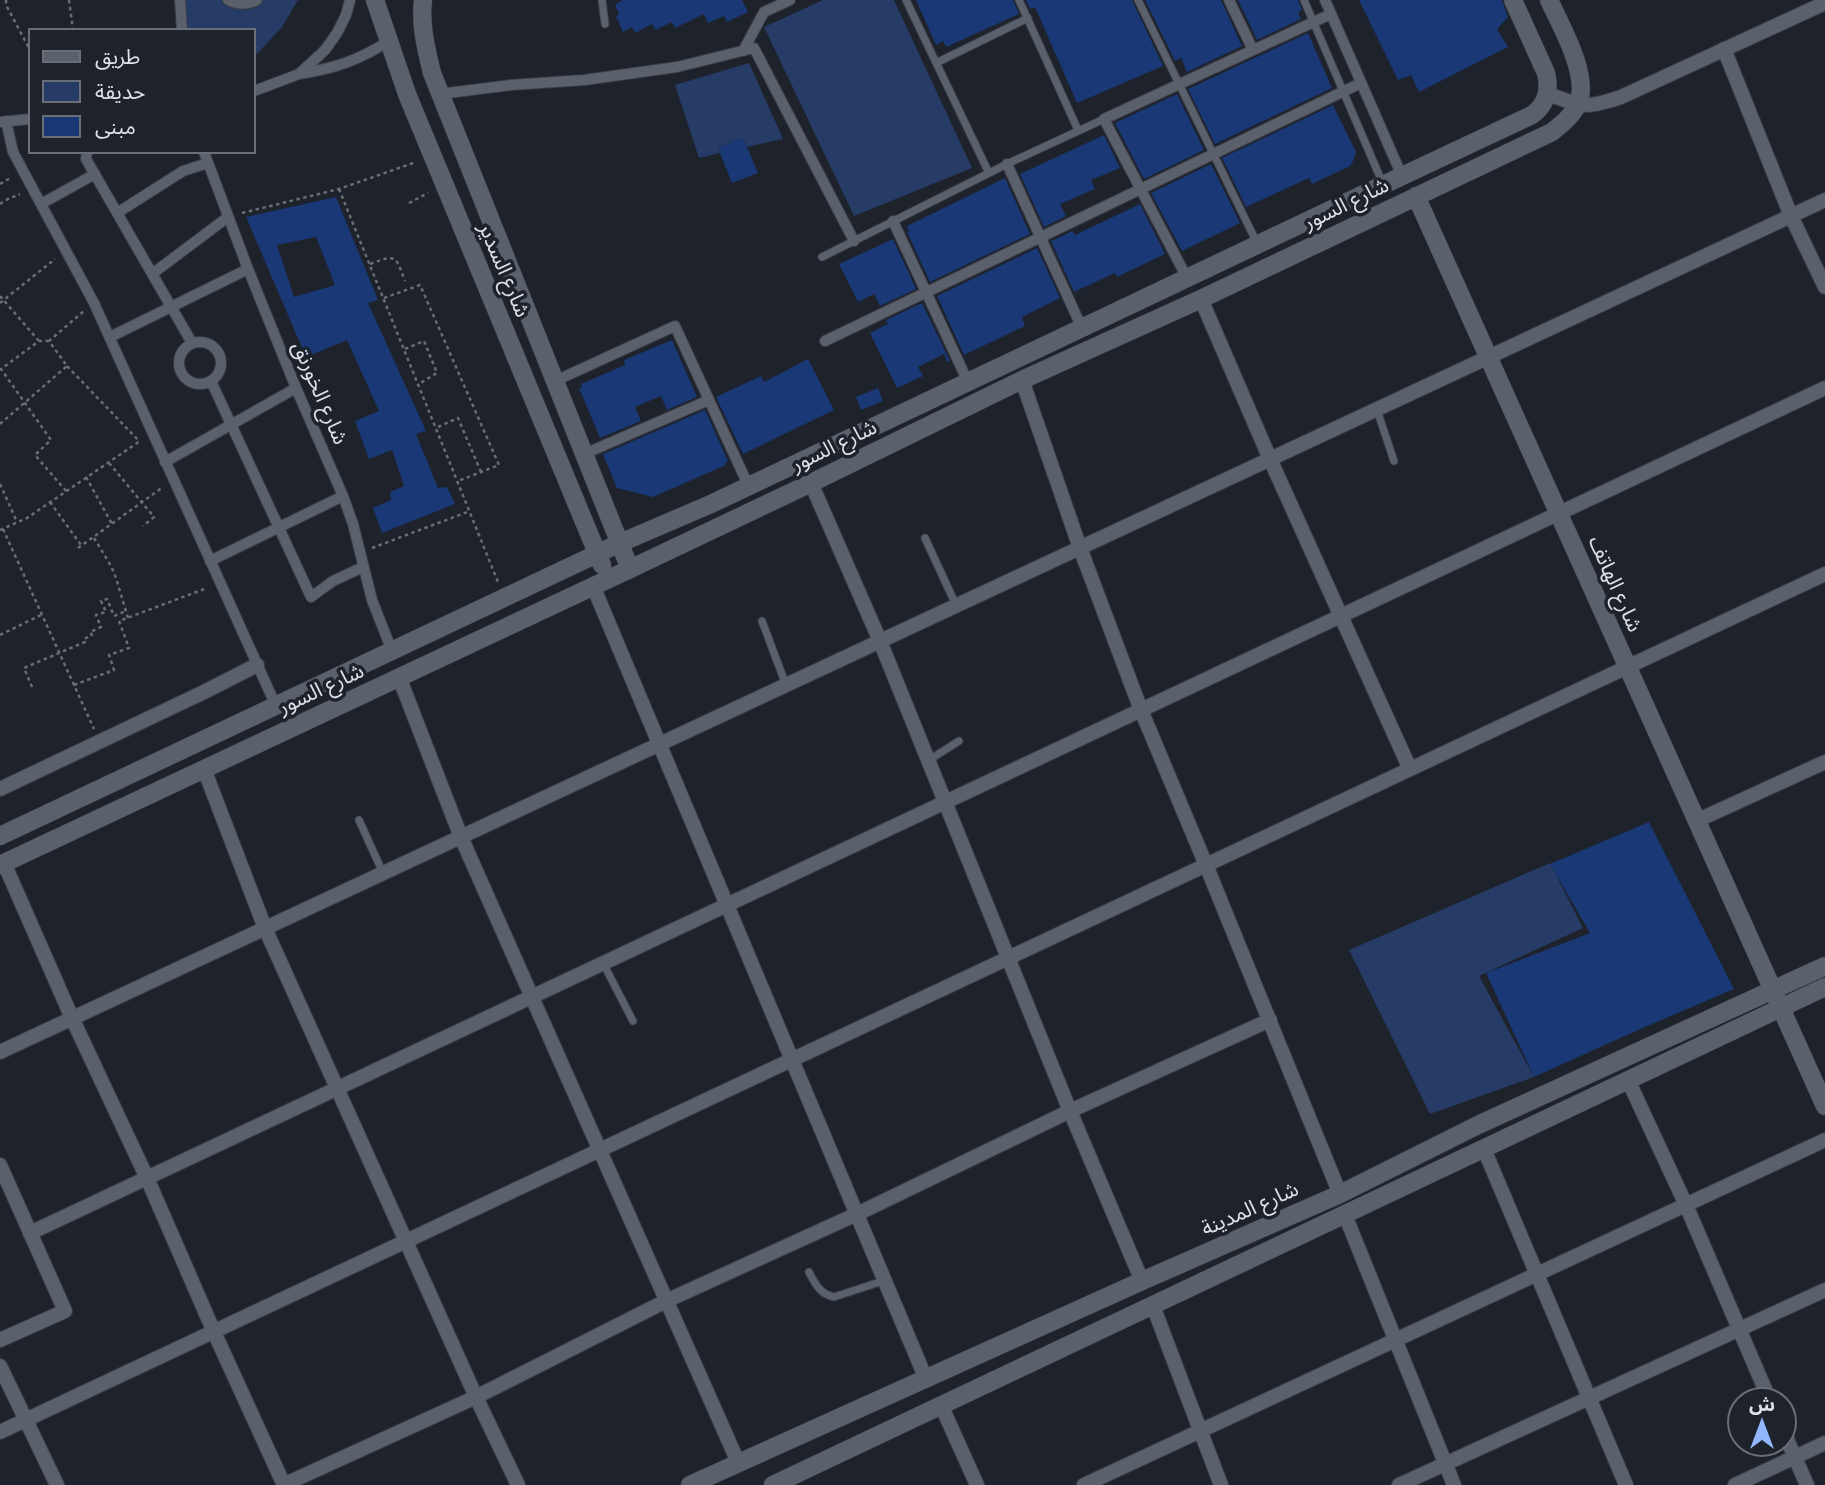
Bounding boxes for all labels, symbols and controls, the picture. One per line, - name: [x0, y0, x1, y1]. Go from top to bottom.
- legend: [28, 28, 256, 154]
- text: طريق: [95, 41, 140, 69]
- text: حديقة: [95, 76, 145, 104]
- text: مبنى: [95, 111, 136, 139]
- street label: شارع السور: [1299, 172, 1393, 236]
- street label: شارع السدير: [473, 219, 535, 321]
- street label: شارع الخورنق: [287, 338, 353, 448]
- street label: شارع السور: [787, 414, 881, 478]
- street label: شارع الهاتف: [1583, 532, 1647, 636]
- street label: شارع السور: [274, 658, 368, 720]
- street label: شارع المدينة: [1198, 1176, 1302, 1242]
- north arrow: [1727, 1387, 1797, 1457]
- text: ش: [1749, 1390, 1775, 1416]

